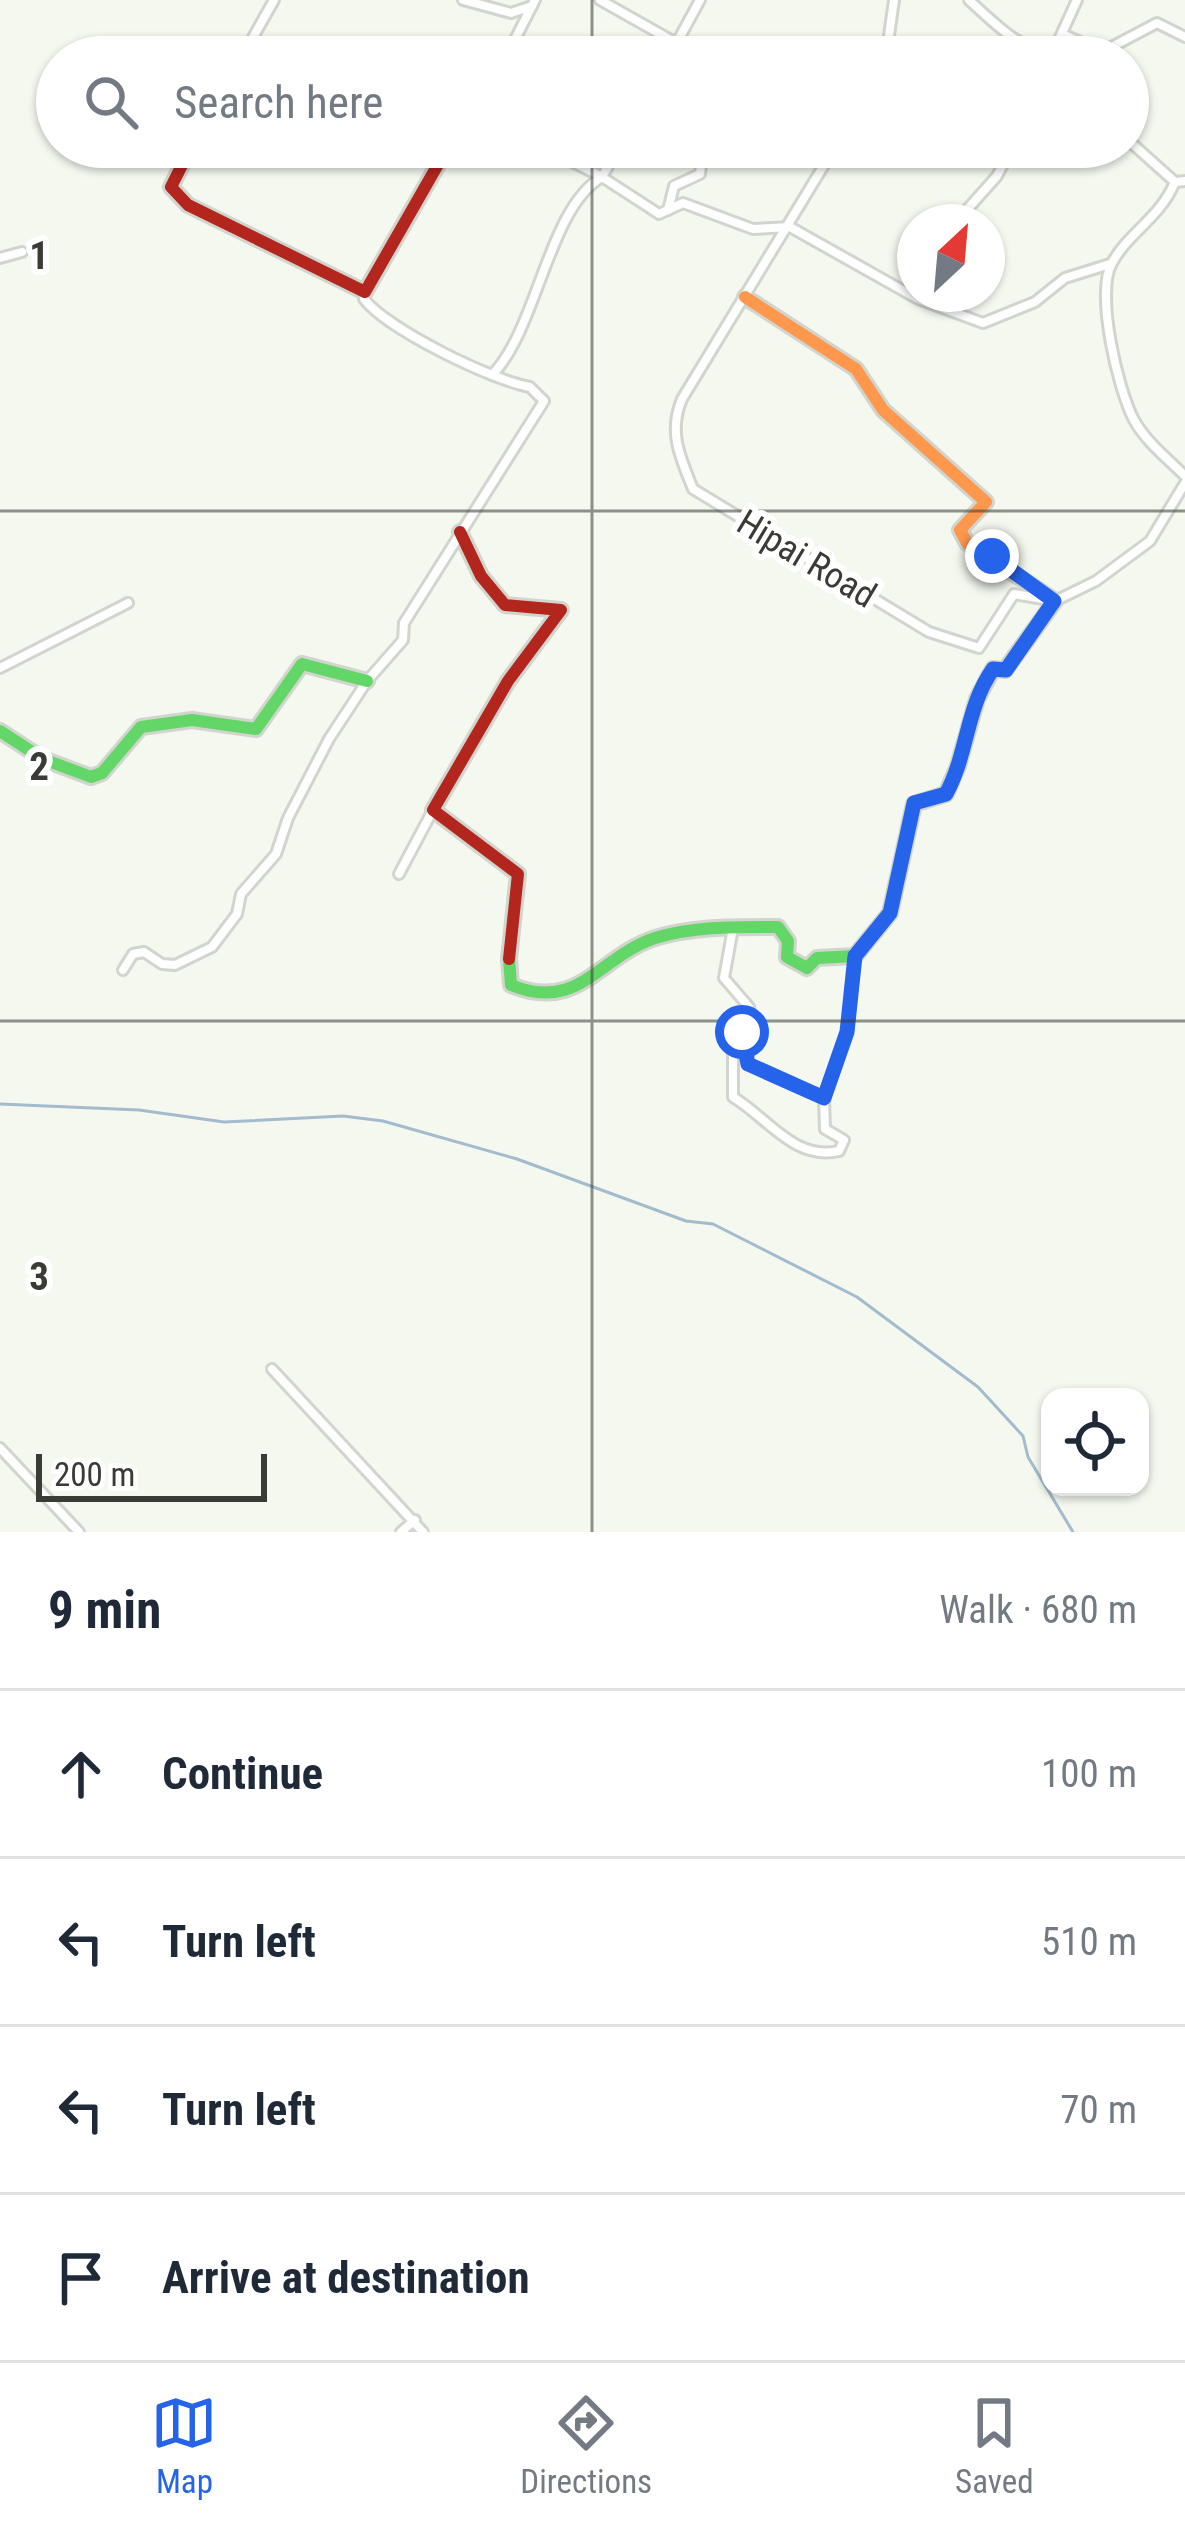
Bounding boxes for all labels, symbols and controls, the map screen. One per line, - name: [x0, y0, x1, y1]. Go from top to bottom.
- search box: [36, 36, 1149, 168]
- icon: search: [78, 69, 144, 135]
- text: Search here: [174, 76, 383, 129]
- north arrow: [897, 204, 1005, 312]
- text: 1: [29, 233, 49, 279]
- street label: Hipai Road: [729, 501, 883, 617]
- route end: [965, 529, 1019, 583]
- text: 2: [29, 744, 49, 790]
- route start: [715, 1005, 769, 1059]
- text: 3: [29, 1254, 49, 1300]
- map controls: [1041, 1388, 1149, 1496]
- button: locate: [1041, 1388, 1149, 1496]
- scale bar: [36, 1448, 267, 1501]
- text: 200 m: [54, 1455, 135, 1494]
- text: 9 min: [48, 1581, 161, 1640]
- text: Walk · 680 m: [939, 1587, 1137, 1633]
- icon: ahead: [48, 1741, 114, 1807]
- text: Continue: [162, 1747, 323, 1800]
- text: 100 m: [1041, 1751, 1137, 1797]
- icon: left: [48, 1909, 114, 1975]
- text: Turn left: [162, 1915, 316, 1968]
- text: 510 m: [1041, 1919, 1137, 1965]
- icon: left: [48, 2077, 114, 2143]
- text: Turn left: [162, 2083, 316, 2136]
- text: 70 m: [1060, 2087, 1137, 2133]
- icon: arrive: [48, 2245, 114, 2311]
- text: Arrive at destination: [162, 2251, 530, 2304]
- tab: Map: [151, 2390, 217, 2501]
- tab: Directions: [520, 2390, 652, 2501]
- tab: Saved: [955, 2390, 1034, 2501]

